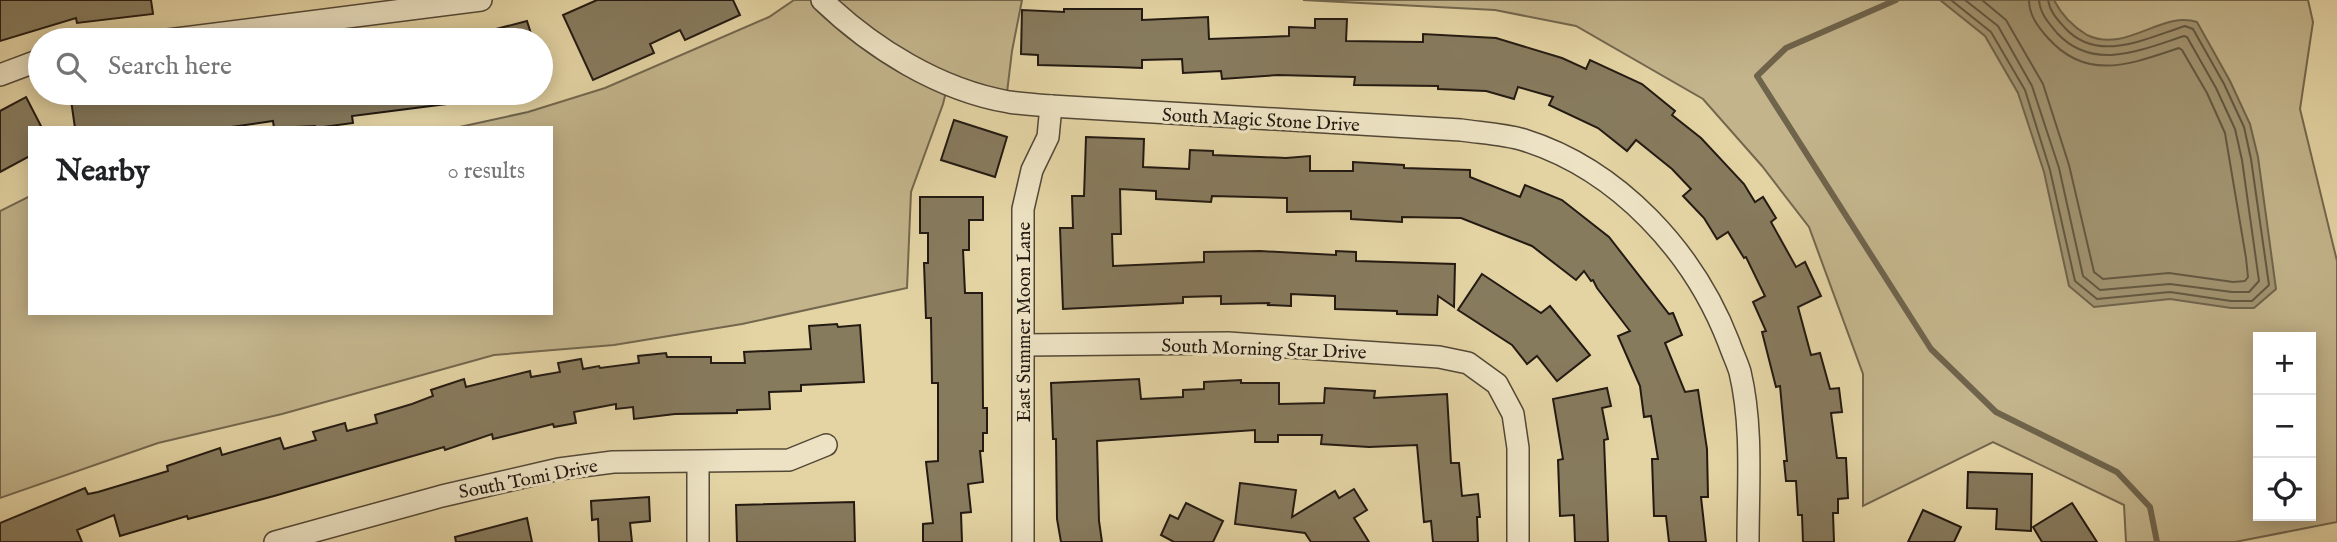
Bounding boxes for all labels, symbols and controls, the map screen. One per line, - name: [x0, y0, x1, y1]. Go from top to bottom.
- search box: [28, 28, 553, 105]
- icon: search: [52, 48, 90, 86]
- text: Search here: [108, 50, 232, 83]
- street label: South Magic Stone Drive: [1161, 104, 1361, 138]
- text: Nearby: [56, 153, 149, 191]
- text: 0 results: [447, 157, 525, 186]
- street label: East Summer Moon Lane: [1013, 222, 1037, 422]
- map controls: [2253, 332, 2316, 521]
- button: +: [2253, 332, 2316, 395]
- street label: South Morning Star Drive: [1161, 334, 1367, 366]
- button: −: [2253, 395, 2316, 458]
- street label: South Tomi Drive: [457, 455, 600, 505]
- button: locate: [2253, 458, 2316, 521]

